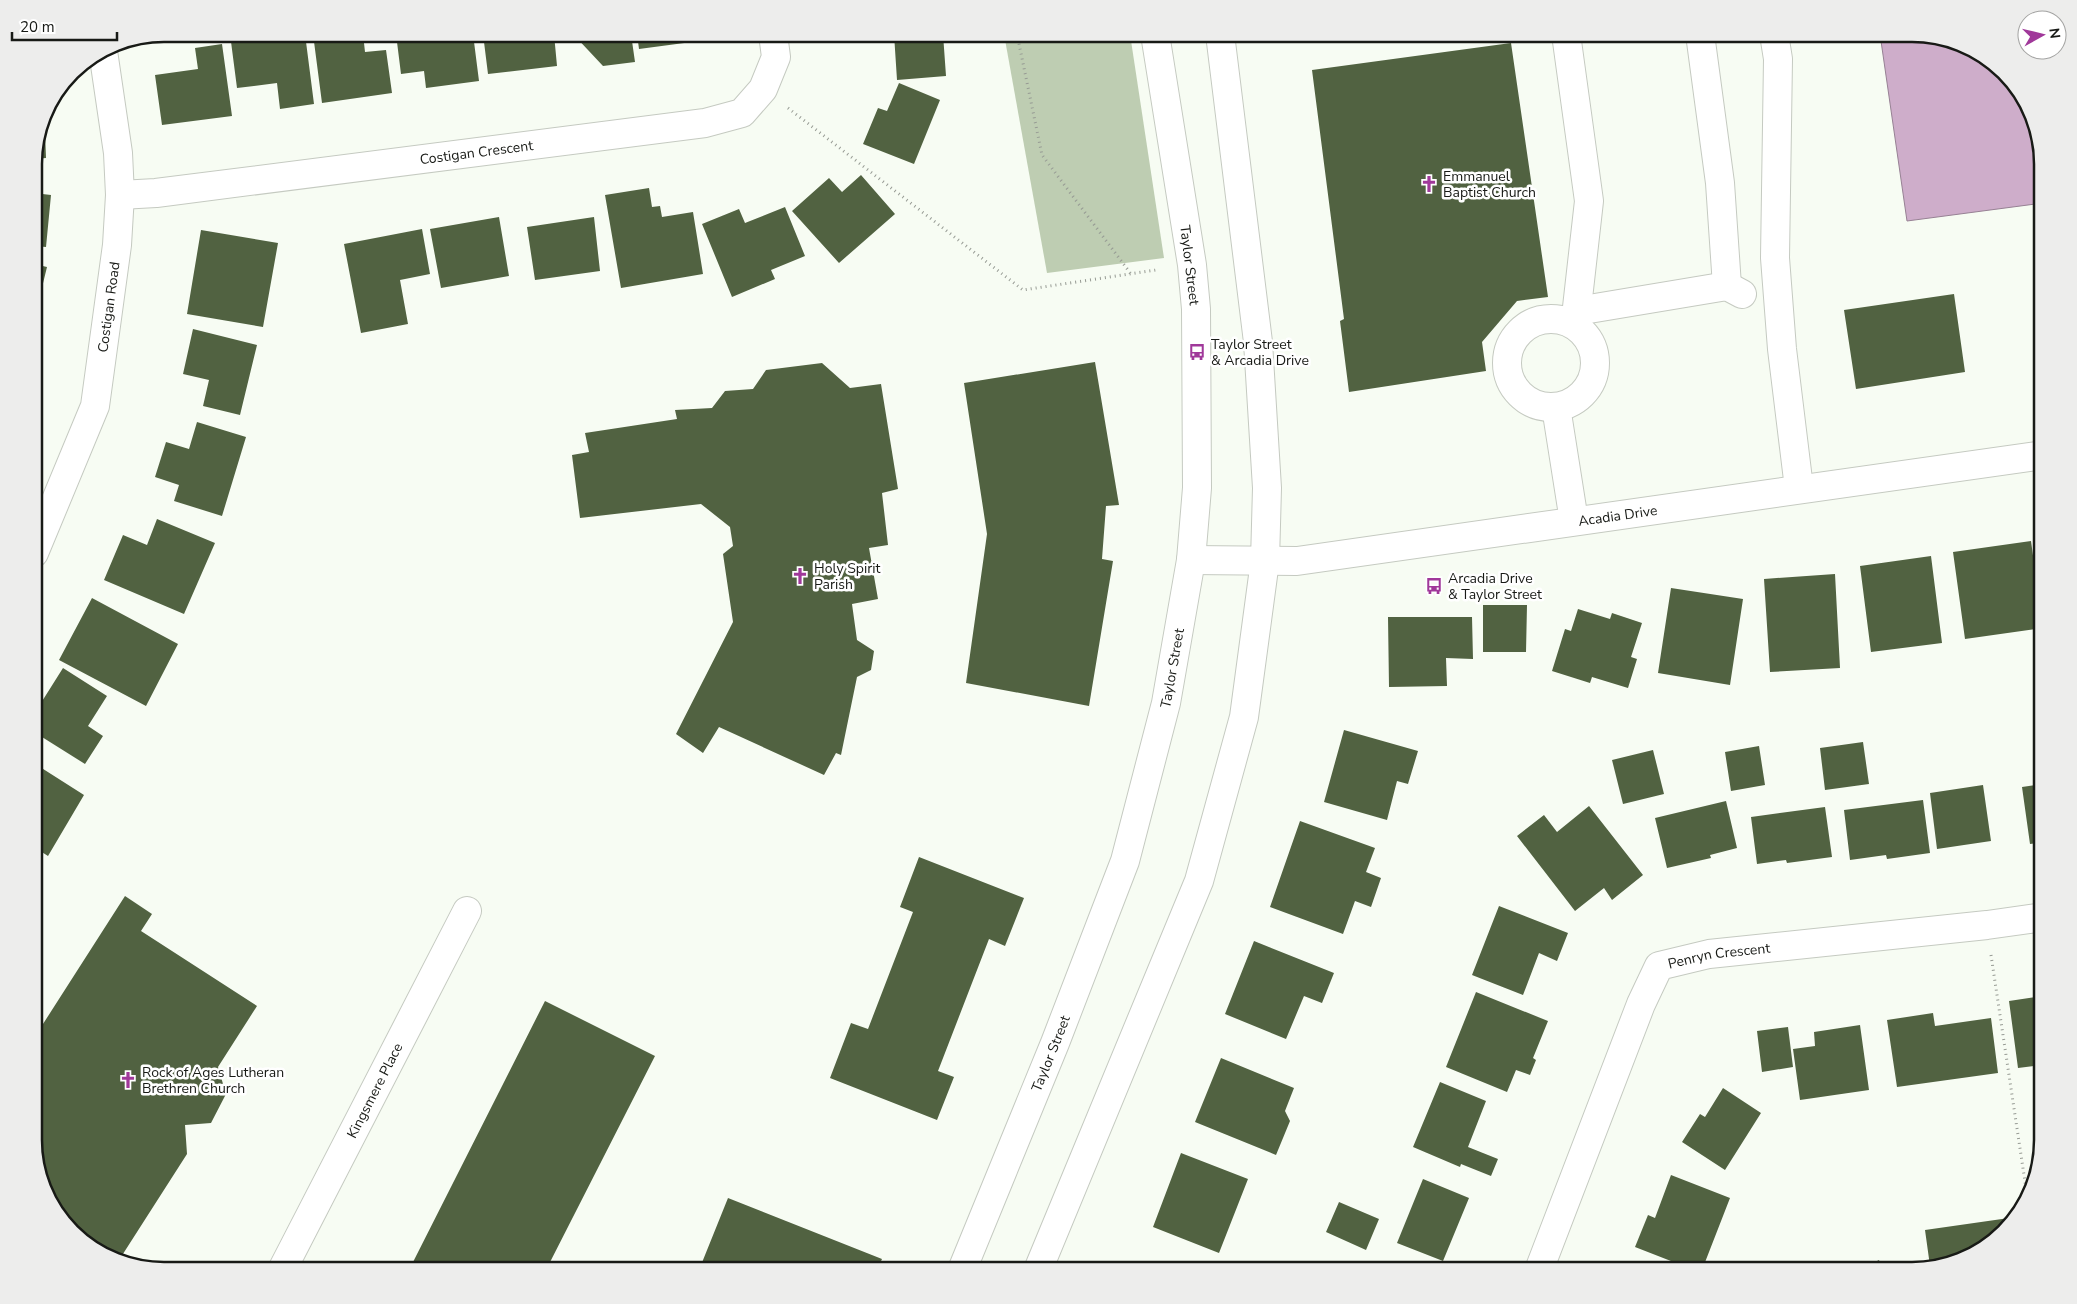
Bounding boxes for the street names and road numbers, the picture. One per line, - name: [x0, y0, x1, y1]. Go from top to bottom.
- street label: Costigan Crescent: [419, 136, 534, 169]
- street label: Taylor Street: [1175, 224, 1204, 306]
- street label: Costigan Road: [93, 261, 125, 354]
- street label: Acadia Drive: [1577, 501, 1659, 531]
- street label: Taylor Street: [1156, 627, 1189, 710]
- street label: Penryn Crescent: [1666, 939, 1771, 974]
- street label: Taylor Street: [1027, 1013, 1075, 1095]
- street label: Kingsmere Place: [343, 1040, 407, 1142]

